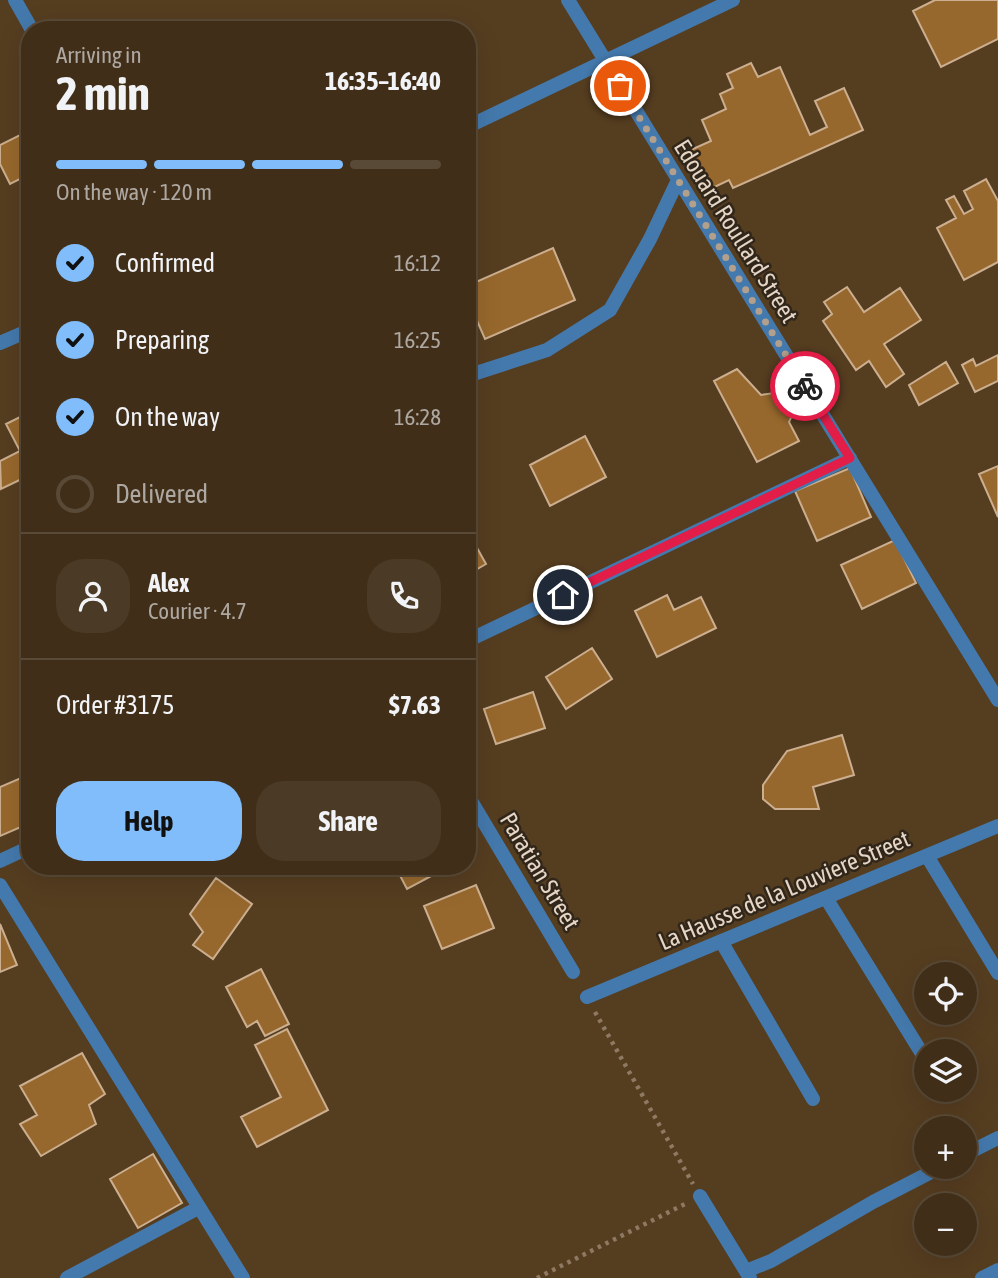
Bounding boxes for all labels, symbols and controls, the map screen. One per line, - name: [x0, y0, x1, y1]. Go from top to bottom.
- text: Arriving in: [56, 42, 142, 68]
- pin: [590, 56, 650, 116]
- text: 16:35–16:40: [325, 66, 441, 96]
- text: 2 min: [56, 67, 150, 120]
- icon: bag: [601, 67, 639, 105]
- street label: Edouard Roullard Street: [669, 135, 803, 327]
- text: On the way · 120 m: [56, 179, 212, 205]
- icon: check: [56, 244, 94, 282]
- text: Confirmed: [115, 248, 215, 278]
- text: 16:12: [394, 250, 441, 276]
- icon: check: [56, 321, 94, 359]
- text: Preparing: [115, 325, 209, 355]
- text: 16:25: [394, 327, 441, 353]
- courier: [770, 351, 840, 421]
- icon: bike: [786, 367, 824, 405]
- icon: check: [56, 398, 94, 436]
- text: On the way: [115, 402, 220, 432]
- text: 16:28: [394, 404, 441, 430]
- text: Delivered: [115, 479, 208, 509]
- button: person: [56, 559, 130, 633]
- button: phone: [367, 559, 441, 633]
- pin: [533, 565, 593, 625]
- text: Alex: [148, 568, 189, 598]
- icon: home: [544, 576, 582, 614]
- text: Courier · 4.7: [148, 598, 247, 624]
- text: Order #3175: [56, 690, 175, 720]
- text: $7.63: [389, 690, 441, 720]
- button: Help: [56, 781, 242, 861]
- button: Share: [256, 781, 441, 861]
- street label: Paratian Street: [495, 808, 585, 934]
- street label: La Hausse de la Louviere Street: [654, 825, 914, 955]
- map controls: [914, 962, 977, 1256]
- button: locate: [914, 962, 977, 1025]
- button: layers: [914, 1039, 977, 1102]
- button: +: [914, 1116, 977, 1179]
- button: −: [914, 1193, 977, 1256]

